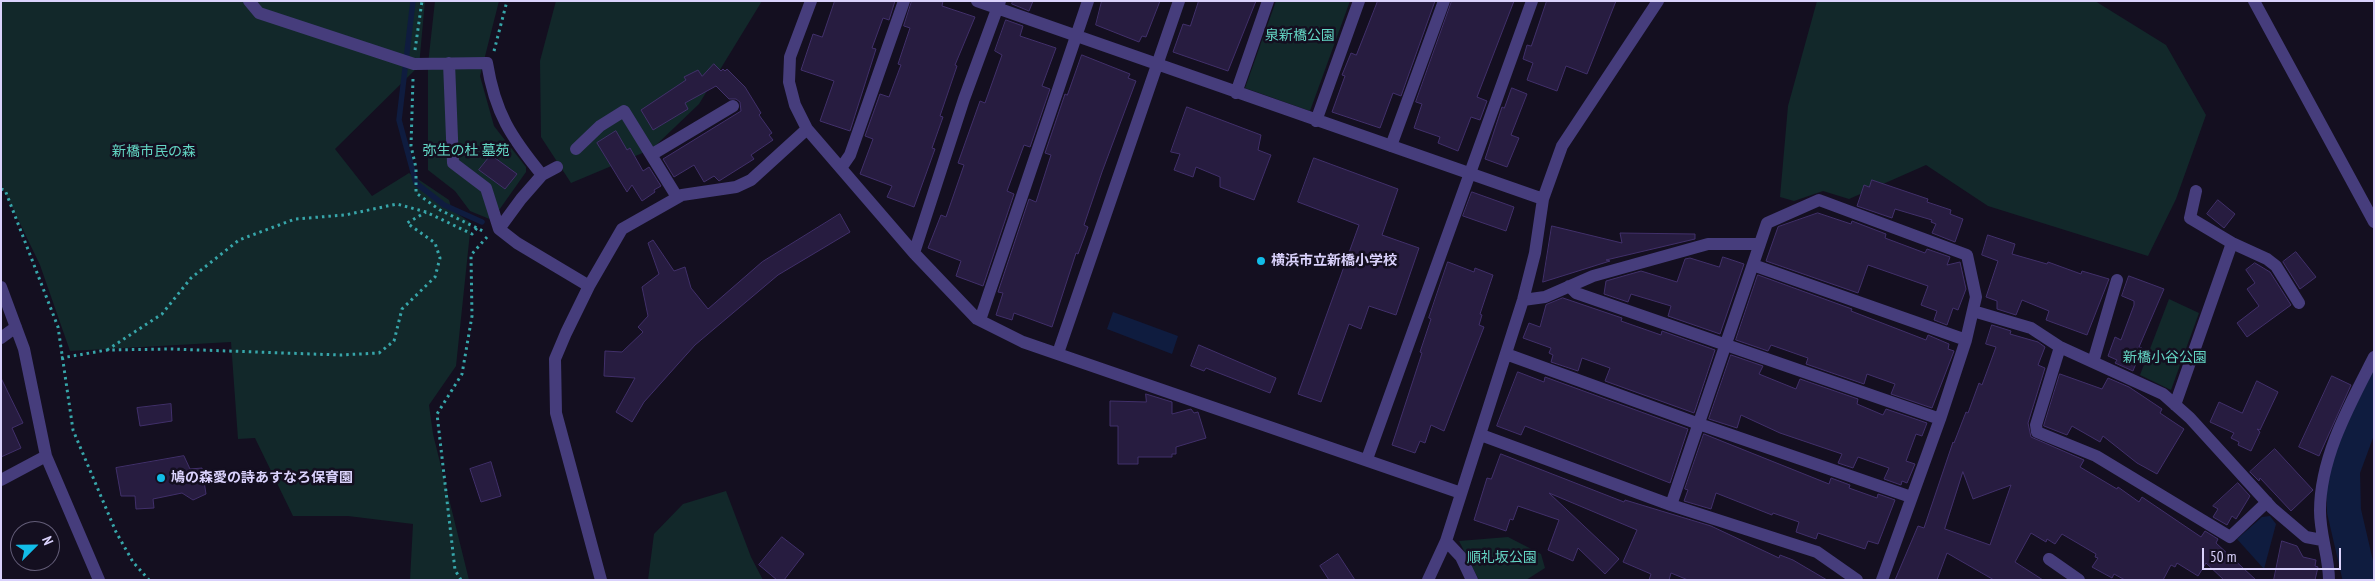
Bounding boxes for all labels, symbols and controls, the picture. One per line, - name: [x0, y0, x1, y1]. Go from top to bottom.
- park label: 泉新橋公園: [1265, 28, 1335, 44]
- park label: 弥生の杜 墓苑: [423, 143, 509, 159]
- park label: 新橋市民の森: [112, 144, 196, 160]
- place label: 横浜市立新橋小学校: [1271, 253, 1397, 269]
- marker: 横浜市立新橋小学校: [1255, 255, 1267, 267]
- park label: 新橋小谷公園: [2123, 350, 2207, 366]
- place label: 鳩の森愛の詩あすなろ保育園: [171, 470, 353, 486]
- marker: 鳩の森愛の詩あすなろ保育園: [155, 472, 167, 484]
- north arrow: [10, 521, 60, 571]
- text: N: [38, 534, 58, 548]
- scale bar: [2205, 538, 2344, 570]
- text: 50 m: [2210, 547, 2236, 566]
- park label: 順礼坂公園: [1467, 550, 1537, 566]

